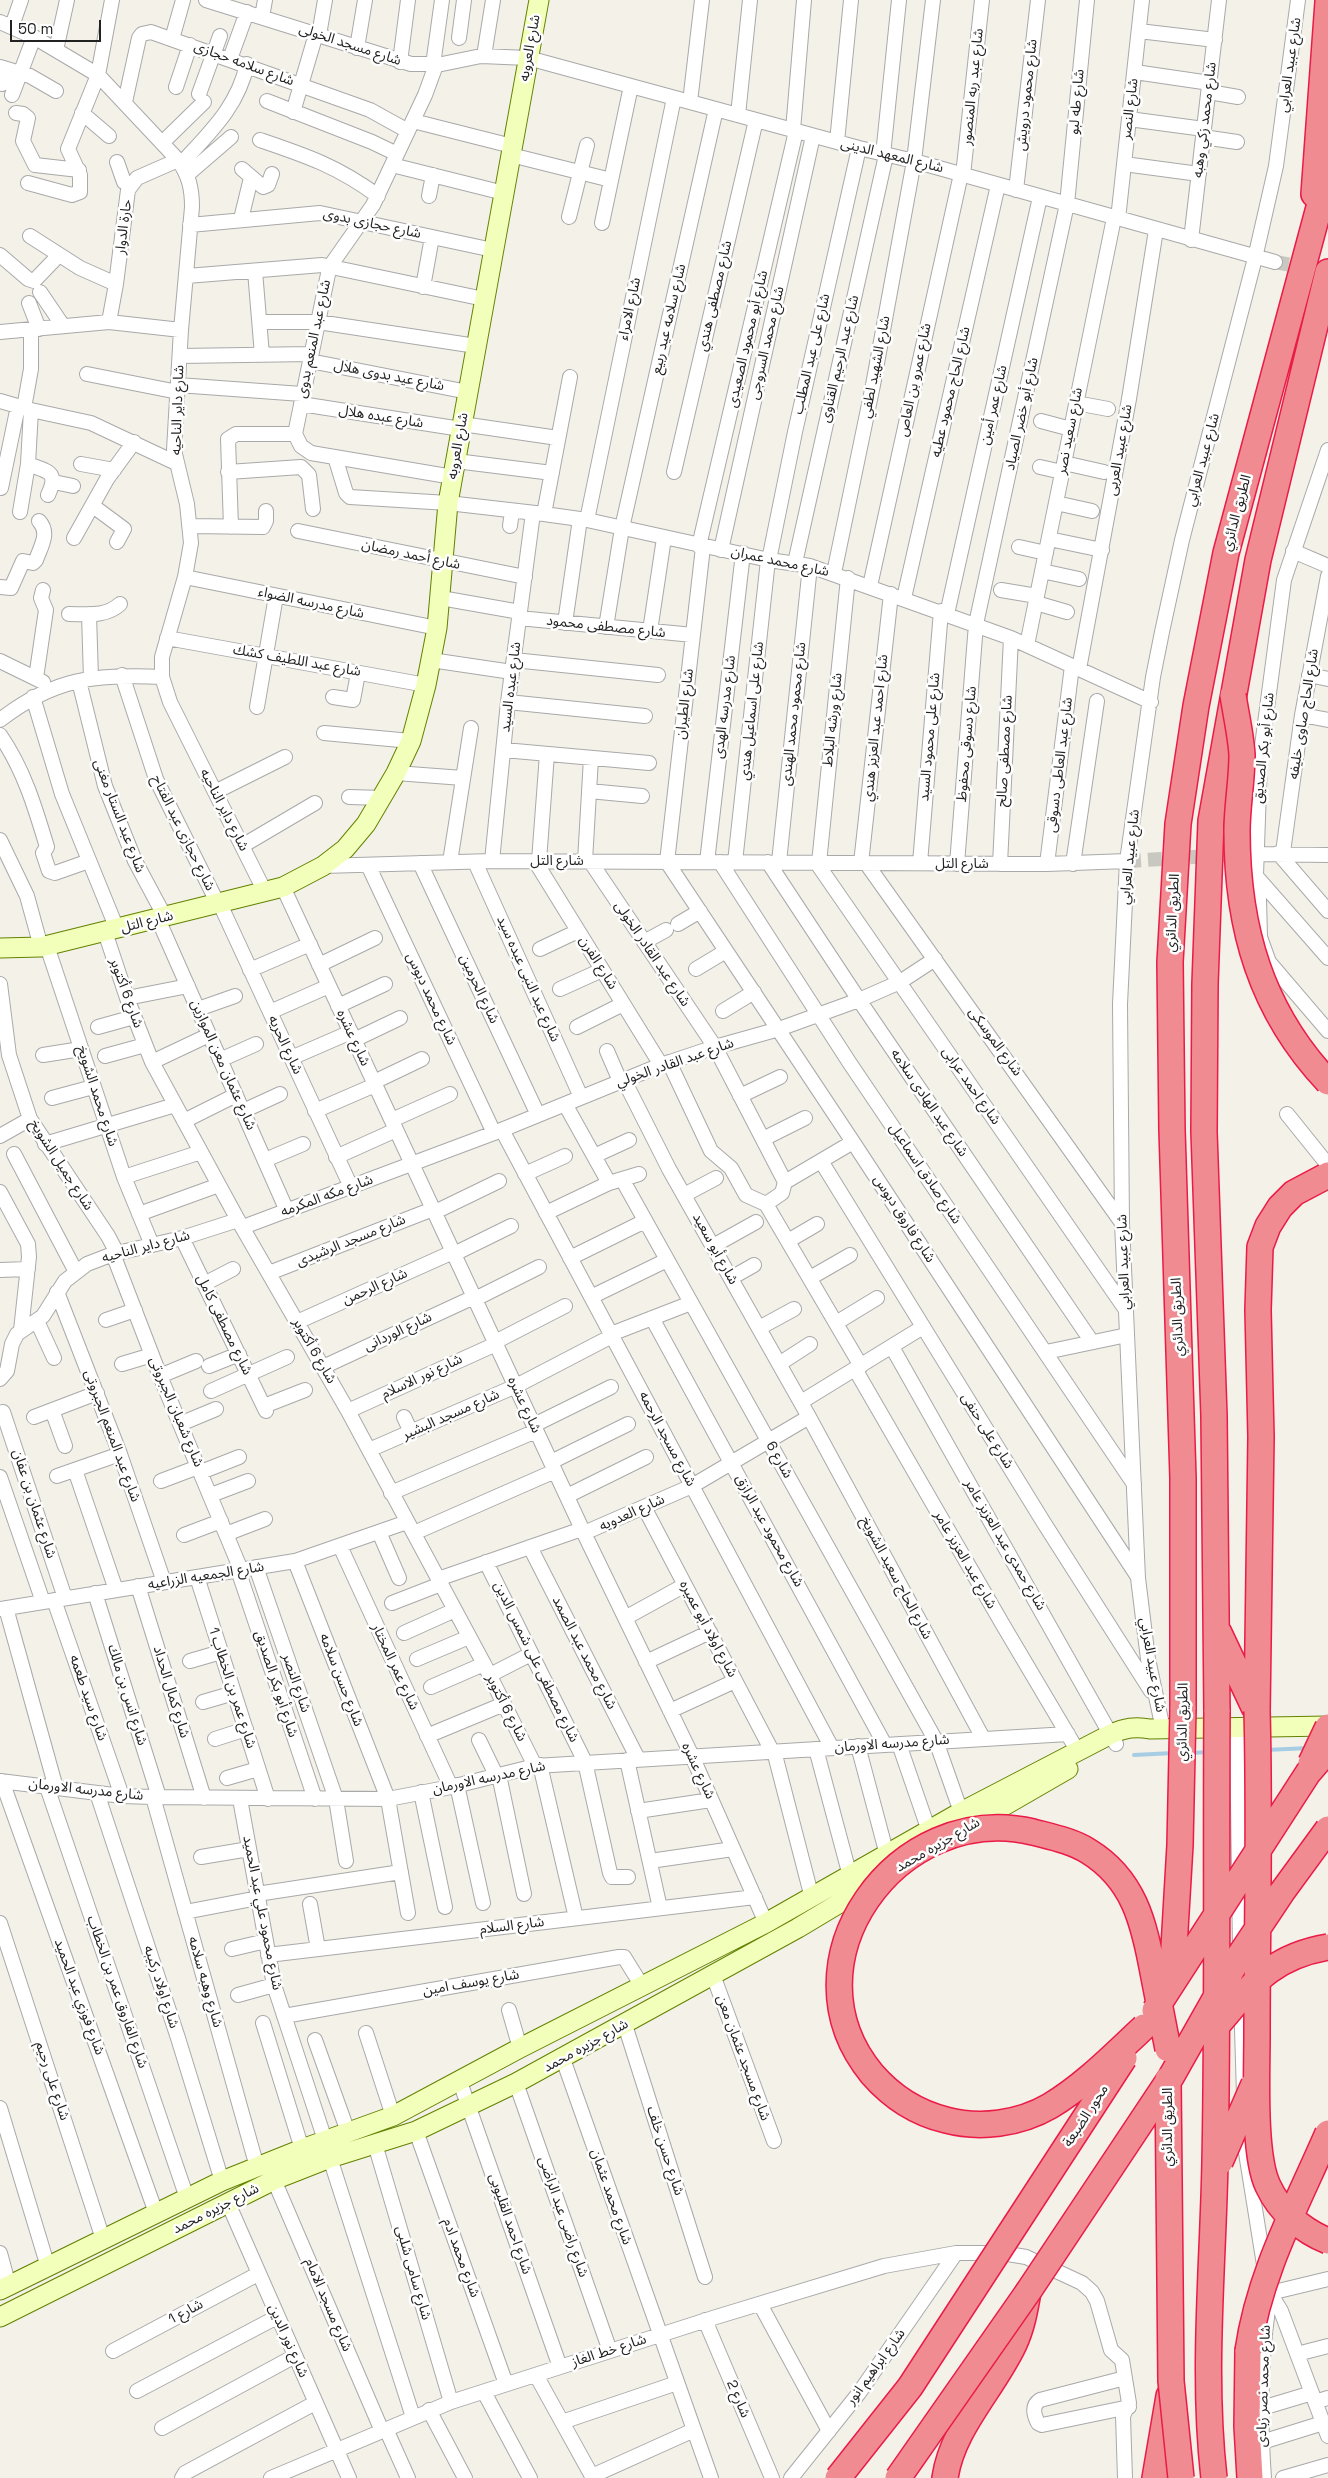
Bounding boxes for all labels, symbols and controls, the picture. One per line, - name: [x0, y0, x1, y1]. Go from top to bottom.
- scale bar: [12, 10, 104, 42]
- street label: شارع العروبه: [516, 13, 544, 83]
- street label: شارع عبيد العرابي: [1275, 16, 1305, 114]
- text: 50 m: [18, 19, 53, 38]
- street label: شارع مسجد الخولى: [297, 21, 403, 69]
- street label: شارع عبد ربه المنصور: [959, 28, 987, 146]
- street label: شارع سلامه حجازى: [192, 38, 296, 90]
- street label: شارع محمود درويش: [1013, 38, 1041, 152]
- street label: شارع محمد زكي وهبه: [1190, 61, 1220, 179]
- street label: شارع طه لبو: [1066, 68, 1088, 136]
- street label: شارع النصر: [1118, 77, 1142, 141]
- street label: شارع المعهد الدينى: [839, 135, 945, 177]
- street label: حارة الدوار: [112, 199, 136, 255]
- street label: شارع حجازى بدوى: [322, 205, 422, 243]
- street label: شارع مصطفى هندي: [694, 239, 736, 353]
- street label: شارع سلامه عيد ربيع: [648, 262, 690, 376]
- street label: شارع أبو محمود الصعيدى: [724, 269, 772, 409]
- street label: شارع الامراء: [615, 276, 645, 342]
- street label: شارع عبد المنعم بدوى: [293, 278, 335, 400]
- street label: شارع محمد السروجى: [746, 285, 788, 401]
- street label: شارع على عبد المطلب: [790, 292, 834, 416]
- street label: شارع عبد الرحيم القناوى: [817, 294, 863, 424]
- street label: شارع الشهيد لطفي: [858, 314, 894, 420]
- street label: شارع عمرو بن العاص: [895, 322, 935, 438]
- street label: شارع الحاج محمود عطيه: [928, 325, 974, 459]
- street label: شارع أبو خضر الصياد: [1002, 356, 1042, 472]
- street label: شارع عيد بدوى هلال: [332, 357, 446, 395]
- street label: شارع عمر أمين: [977, 364, 1011, 446]
- street label: شارع داير الناحيه: [168, 365, 188, 455]
- street label: شارع سعيد نصر: [1053, 386, 1087, 476]
- street label: شارع عبده هلال: [337, 402, 425, 432]
- street label: شارع عبيد العربى: [1104, 403, 1136, 497]
- street label: شارع العروبه: [444, 411, 472, 481]
- street label: شارع عبيد العرابي: [1182, 412, 1224, 508]
- street label: الطريق الدائري: [1219, 473, 1255, 553]
- street label: شارع أحمد رمضان: [360, 536, 462, 574]
- street label: شارع محمد عمران: [730, 543, 830, 581]
- street label: شارع مدرسه الضواء: [257, 584, 365, 622]
- street label: شارع مصطفى محمود: [545, 612, 667, 642]
- street label: شارع عبد اللطيف كشك: [232, 641, 362, 681]
- street label: شارع عبده السيد: [497, 641, 525, 733]
- street label: شارع على اسماعيل هندي: [736, 641, 768, 781]
- street label: شارع محمود محمد الهندى: [778, 641, 810, 787]
- street label: شارع الحاج صاوى خليفه: [1285, 647, 1323, 781]
- street label: شارع احمد عبد العزيز هندي: [860, 653, 892, 803]
- street label: شارع مدرسه الهدى: [710, 654, 740, 760]
- street label: شارع الطيران: [672, 668, 698, 740]
- street label: شارع ورشه البلاط: [820, 672, 846, 768]
- street label: شارع على محمود السيد: [916, 672, 944, 802]
- street label: شارع دسوقى محفوظ: [954, 685, 980, 803]
- street label: شارع أبو بكر الصديق: [1250, 692, 1278, 804]
- street label: شارع مصطفى صالح: [994, 695, 1016, 807]
- street label: شارع عبد العاطى دسوقى: [1043, 696, 1077, 834]
- street label: شارع عبد الستار مغنى: [90, 757, 148, 875]
- street label: شارع داير الناحيه: [196, 766, 252, 854]
- street label: شارع حجازى عبد الفتاح: [148, 772, 218, 894]
- street label: شارع عبيد العرابي: [1117, 808, 1143, 906]
- street label: شارع التل: [530, 853, 584, 869]
- street label: شارع التل: [935, 856, 989, 872]
- street label: الطريق الدائري: [1163, 873, 1183, 953]
- street label: شارع عبد القادر الخولى: [610, 898, 694, 1010]
- street label: شارع التل: [119, 907, 175, 937]
- street label: شارع عبد النبى عبده سيد: [493, 913, 563, 1045]
- street label: شارع الفرن: [575, 933, 621, 993]
- street label: شارع محمد دبوس: [402, 950, 460, 1048]
- street label: شارع الحرمين: [456, 952, 502, 1026]
- street label: شارع 6 أكتوبر: [106, 956, 146, 1030]
- street label: شارع عثمان معن الموازين: [187, 997, 259, 1133]
- street label: شارع الموسكى: [964, 1004, 1026, 1080]
- street label: شارع عشره: [333, 1007, 373, 1069]
- street label: شارع الحريه: [264, 1013, 306, 1077]
- street label: شارع عبد القادر الخولي: [614, 1035, 736, 1091]
- street label: شارع محمد الشويخ: [73, 1043, 121, 1149]
- street label: شارع احمد عرابى: [938, 1044, 1004, 1128]
- street label: شارع عبد الهادى سلامه: [887, 1046, 971, 1160]
- street label: شارع جميل الشويخ: [25, 1116, 97, 1214]
- street label: شارع صادق اسماعيل: [885, 1121, 965, 1227]
- street label: شارع مكه المكرمه: [279, 1172, 375, 1220]
- street label: شارع فاروق دبوس: [869, 1172, 939, 1266]
- street label: شارع أبو سعيد: [688, 1210, 742, 1288]
- street label: شارع مسجد الرشيدى: [294, 1211, 408, 1271]
- street label: شارع عبيد العرابي: [1114, 1214, 1134, 1310]
- street label: شارع داير الناحيه: [100, 1227, 192, 1267]
- street label: شارع الرحمن: [340, 1265, 410, 1309]
- street label: شارع مصطفى كامل: [192, 1272, 256, 1378]
- street label: الطريق الدائري: [1168, 1277, 1188, 1357]
- street label: شارع الوردانى: [361, 1309, 435, 1355]
- street label: شارع 6 أكتوبر: [288, 1315, 340, 1387]
- street label: شارع نور الاسلام: [379, 1351, 465, 1403]
- street label: شارع شعبان الجبروتى: [145, 1354, 207, 1470]
- street label: شارع عبد المنعم الجبروتى: [80, 1368, 144, 1504]
- street label: شارع عشره: [504, 1374, 544, 1436]
- street label: شارع مسجد البشير: [400, 1386, 502, 1444]
- street label: شارع مسجد الرحمه: [635, 1389, 699, 1489]
- street label: شارع على حنفى: [957, 1390, 1017, 1472]
- street label: شارع 6: [762, 1439, 796, 1481]
- street label: شارع عثمان بن عفان: [8, 1447, 60, 1561]
- street label: شارع محمود عبد الرازق: [731, 1472, 807, 1590]
- street label: شارع حمدى عبد العزيز عامر: [961, 1476, 1049, 1614]
- street label: شارع العدويه: [597, 1491, 667, 1535]
- street label: شارع عبد العزيز عامر: [930, 1508, 1000, 1612]
- street label: شارع الحاج سعيد الشويخ: [856, 1514, 936, 1642]
- street label: شارع الجمعيه الزراعيه: [147, 1559, 265, 1593]
- street label: شارع اولاد أبو عميره: [675, 1578, 741, 1680]
- street label: شارع مصطفى على شمس الدين: [490, 1579, 582, 1745]
- street label: شارع محمد عبد الصمد: [548, 1594, 620, 1712]
- street label: شارع عبيد العرابي: [1135, 1616, 1169, 1714]
- street label: شارع عمر المختار: [368, 1621, 422, 1713]
- street label: شارع عمر بن الخطاب 1: [205, 1625, 259, 1751]
- street label: شارع أبو بكر الصديق: [251, 1628, 301, 1740]
- street label: شارع حسن سلامه: [316, 1631, 366, 1729]
- street label: شارع انس بن مالك: [104, 1642, 150, 1748]
- street label: شارع كمال الحداد: [149, 1644, 193, 1740]
- street label: شارع النصر: [278, 1651, 314, 1715]
- street label: شارع سيد طعمه: [65, 1653, 111, 1743]
- street label: شارع 6 أكتوبر: [482, 1672, 530, 1744]
- street label: الطريق الدائري: [1174, 1682, 1192, 1762]
- street label: شارع مدرسه الاورمان: [834, 1732, 950, 1756]
- street label: شارع عشره: [678, 1740, 718, 1802]
- street label: شارع مدرسه الاورمان: [431, 1758, 547, 1798]
- street label: شارع مدرسه الاورمان: [28, 1776, 144, 1804]
- street label: شارع جزيره محمد: [893, 1814, 983, 1876]
- street label: شارع محمود علي عبد الحميد: [239, 1834, 285, 1992]
- street label: شارع الفاروق عمر بن الخطاب: [83, 1913, 151, 2071]
- street label: شارع السلام: [479, 1914, 545, 1938]
- street label: شارع وهبه سلامه: [184, 1935, 226, 2029]
- street label: شارع فوزي عبد الحميد: [50, 1936, 108, 2058]
- street label: شارع اولاد ركيبه: [140, 1943, 182, 2031]
- street label: شارع يوسف امين: [421, 1966, 521, 2000]
- street label: شارع مسجد عثمان معن: [712, 1993, 774, 2123]
- street label: شارع جزيره محمد: [541, 2016, 631, 2076]
- street label: شارع على رحيم: [31, 2039, 73, 2123]
- street label: محور الضبعة: [1060, 2082, 1112, 2150]
- street label: الطريق الدائري: [1160, 2088, 1176, 2166]
- street label: شارع حسن خلف: [643, 2104, 687, 2198]
- street label: شارع محمد عثمان: [587, 2147, 635, 2247]
- street label: شارع راضى عبد الراضى: [534, 2154, 592, 2280]
- street label: شارع احمد القليوبى: [485, 2171, 535, 2277]
- street label: شارع جزيره محمد: [170, 2180, 262, 2238]
- street label: شارع محمد ادم: [439, 2216, 483, 2300]
- street label: شارع سامى شلبى: [391, 2224, 435, 2322]
- street label: شارع مسجد الامام: [301, 2256, 355, 2354]
- street label: شارع 1: [166, 2296, 206, 2328]
- street label: شارع نور الدين: [264, 2302, 312, 2380]
- street label: شارع محمد نصر زبادى: [1253, 2325, 1275, 2447]
- street label: شارع ابراهيم انور: [843, 2326, 909, 2408]
- street label: شارع خط الغاز: [569, 2331, 649, 2371]
- street label: شارع 2: [723, 2378, 753, 2420]

